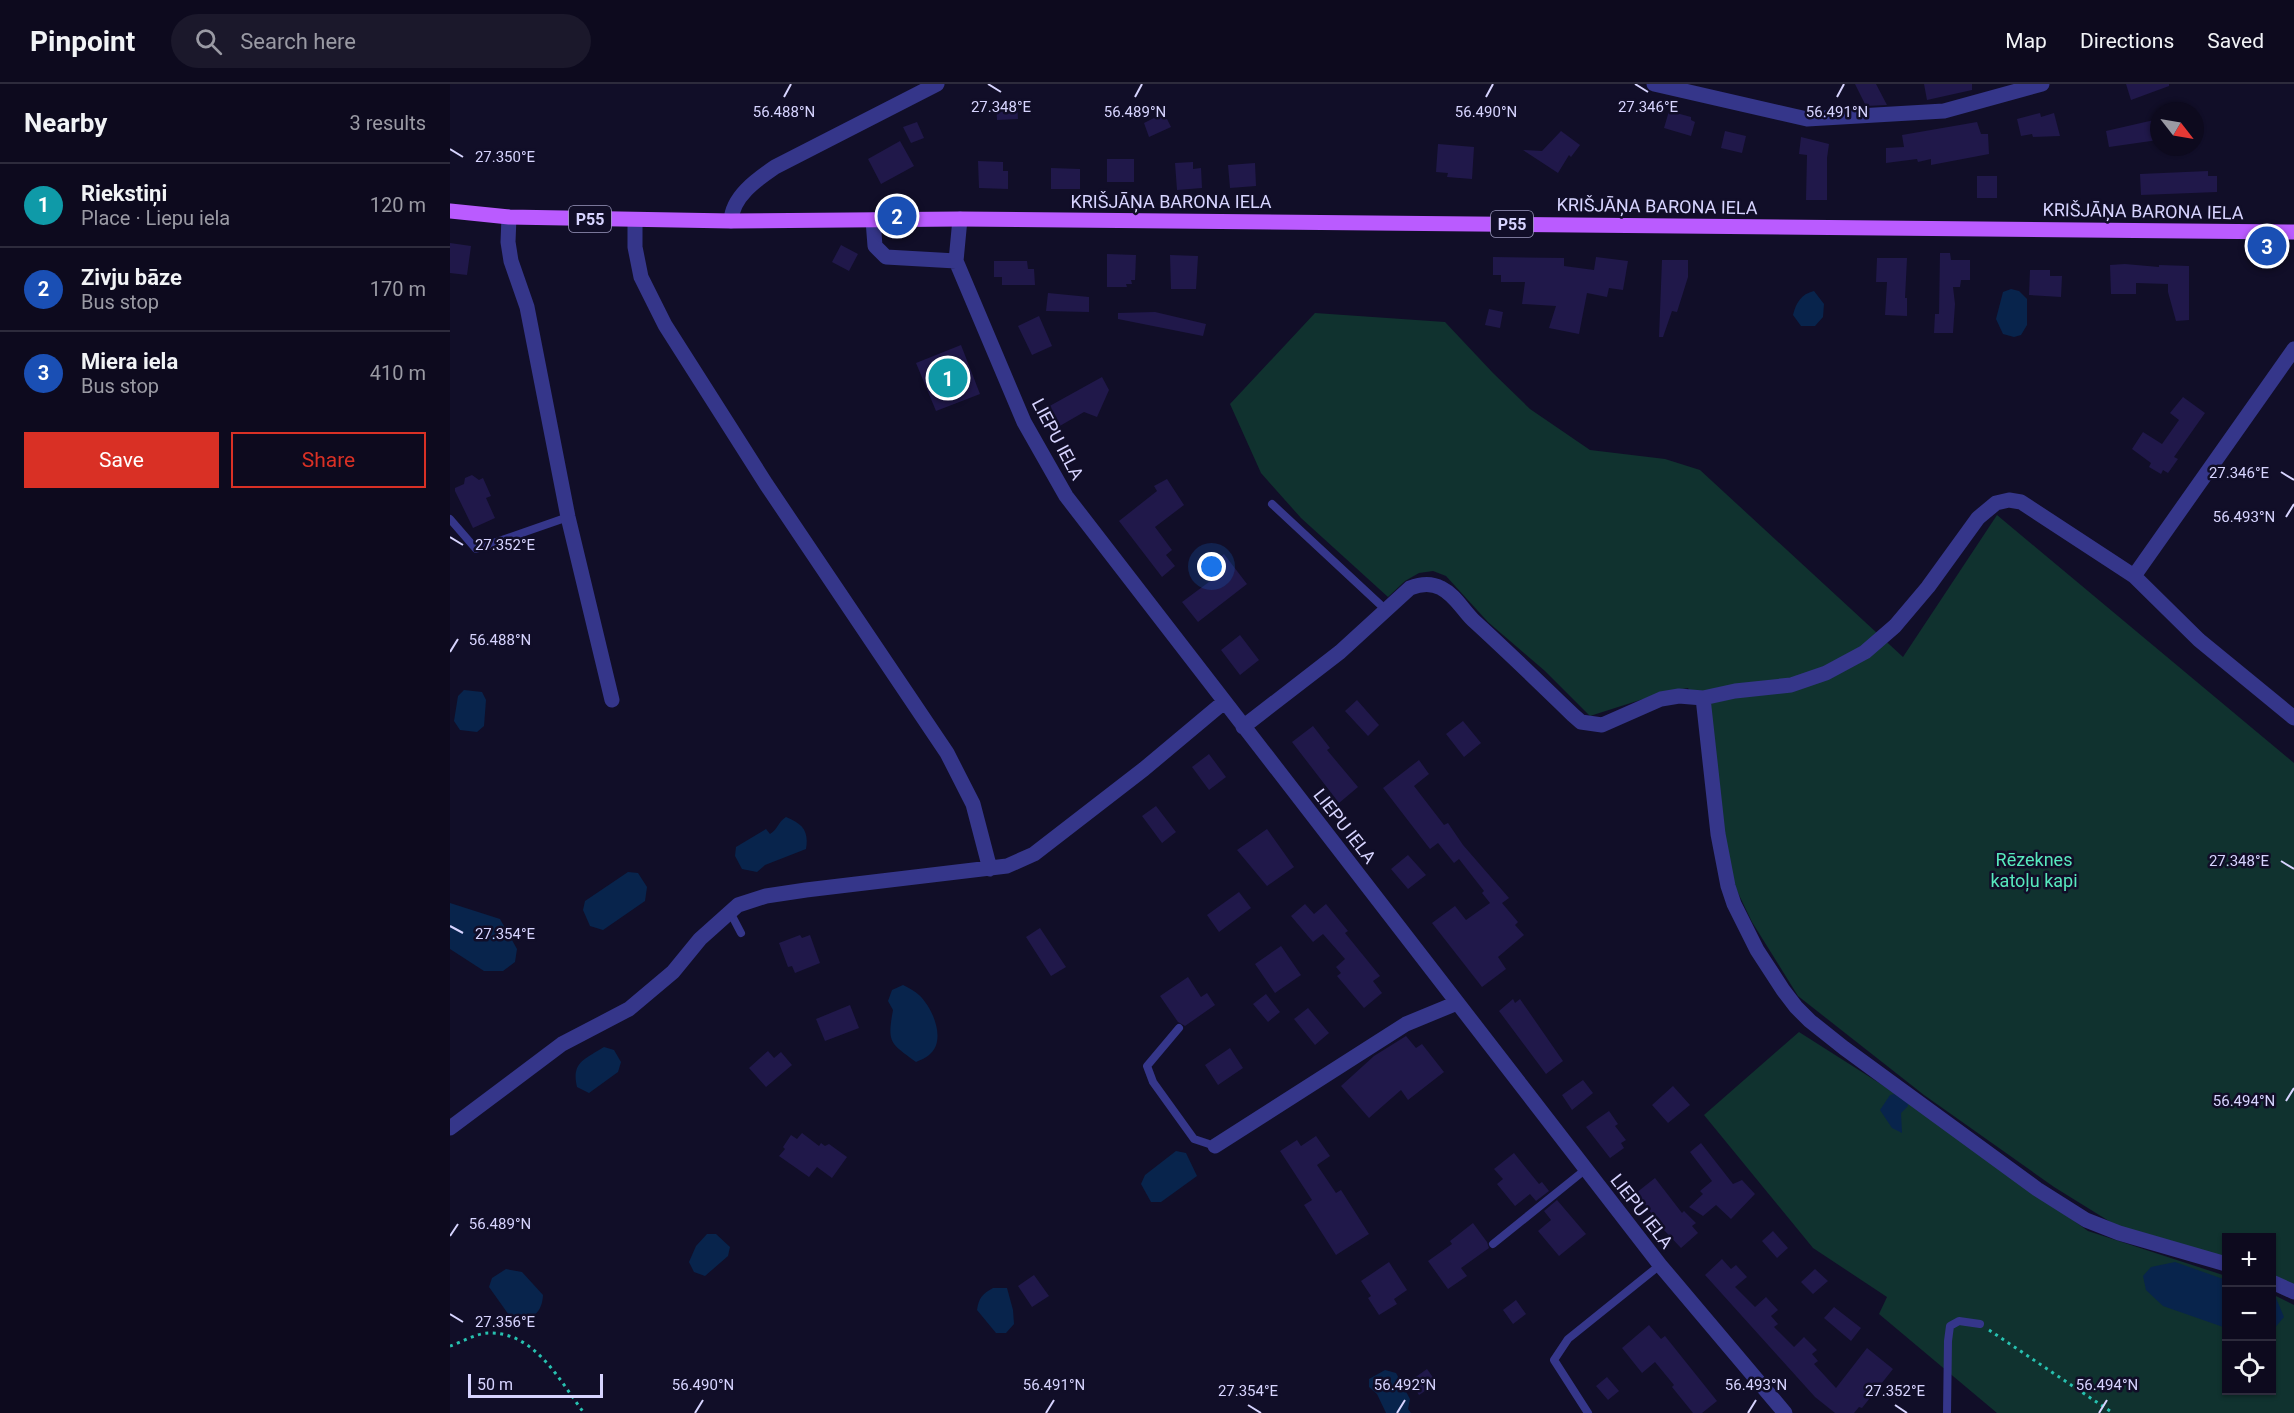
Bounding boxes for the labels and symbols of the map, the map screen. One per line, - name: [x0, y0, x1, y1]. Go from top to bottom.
- text: 27.348°E: [971, 98, 1032, 116]
- text: 27.346°E: [1618, 98, 1679, 116]
- north arrow: [2150, 102, 2204, 156]
- text: 56.488°N: [753, 103, 815, 121]
- text: 56.489°N: [1104, 103, 1166, 121]
- text: 56.490°N: [1455, 103, 1517, 121]
- text: 56.491°N: [1806, 103, 1868, 121]
- text: 27.350°E: [475, 148, 536, 166]
- street label: KRIŠJĀŅA BARONA IELA: [1070, 191, 1272, 213]
- pin: 2: [878, 194, 916, 238]
- street label: KRIŠJĀŅA BARONA IELA: [1556, 194, 1758, 219]
- street label: KRIŠJĀŅA BARONA IELA: [2042, 199, 2244, 224]
- road number: P55: [569, 206, 611, 232]
- road number: P55: [1491, 211, 1533, 237]
- pin: 3: [2248, 224, 2286, 268]
- pin: 1: [928, 356, 968, 400]
- street label: LIEPU IELA: [1028, 395, 1088, 483]
- text: 27.346°E: [2209, 464, 2270, 482]
- text: 56.493°N: [2213, 508, 2275, 526]
- text: 27.352°E: [475, 536, 536, 554]
- your location: [1197, 552, 1226, 581]
- text: 56.488°N: [469, 631, 531, 649]
- street label: LIEPU IELA: [1309, 784, 1381, 868]
- park label: Rēzeknes katoļu kapi: [1990, 849, 2078, 892]
- text: 27.348°E: [2209, 852, 2270, 870]
- text: 27.354°E: [475, 925, 536, 943]
- text: 56.494°N: [2213, 1092, 2275, 1110]
- street label: LIEPU IELA: [1606, 1169, 1678, 1253]
- text: 56.489°N: [469, 1215, 531, 1233]
- text: 27.356°E: [475, 1313, 536, 1331]
- scale bar: [468, 1371, 603, 1398]
- text: 56.490°N: [672, 1376, 734, 1394]
- text: 56.491°N: [1023, 1376, 1085, 1394]
- text: 56.492°N: [1374, 1376, 1436, 1394]
- text: 56.493°N: [1725, 1376, 1787, 1394]
- text: 56.494°N: [2076, 1376, 2138, 1394]
- text: 27.354°E: [1218, 1382, 1279, 1400]
- text: 27.352°E: [1865, 1382, 1926, 1400]

